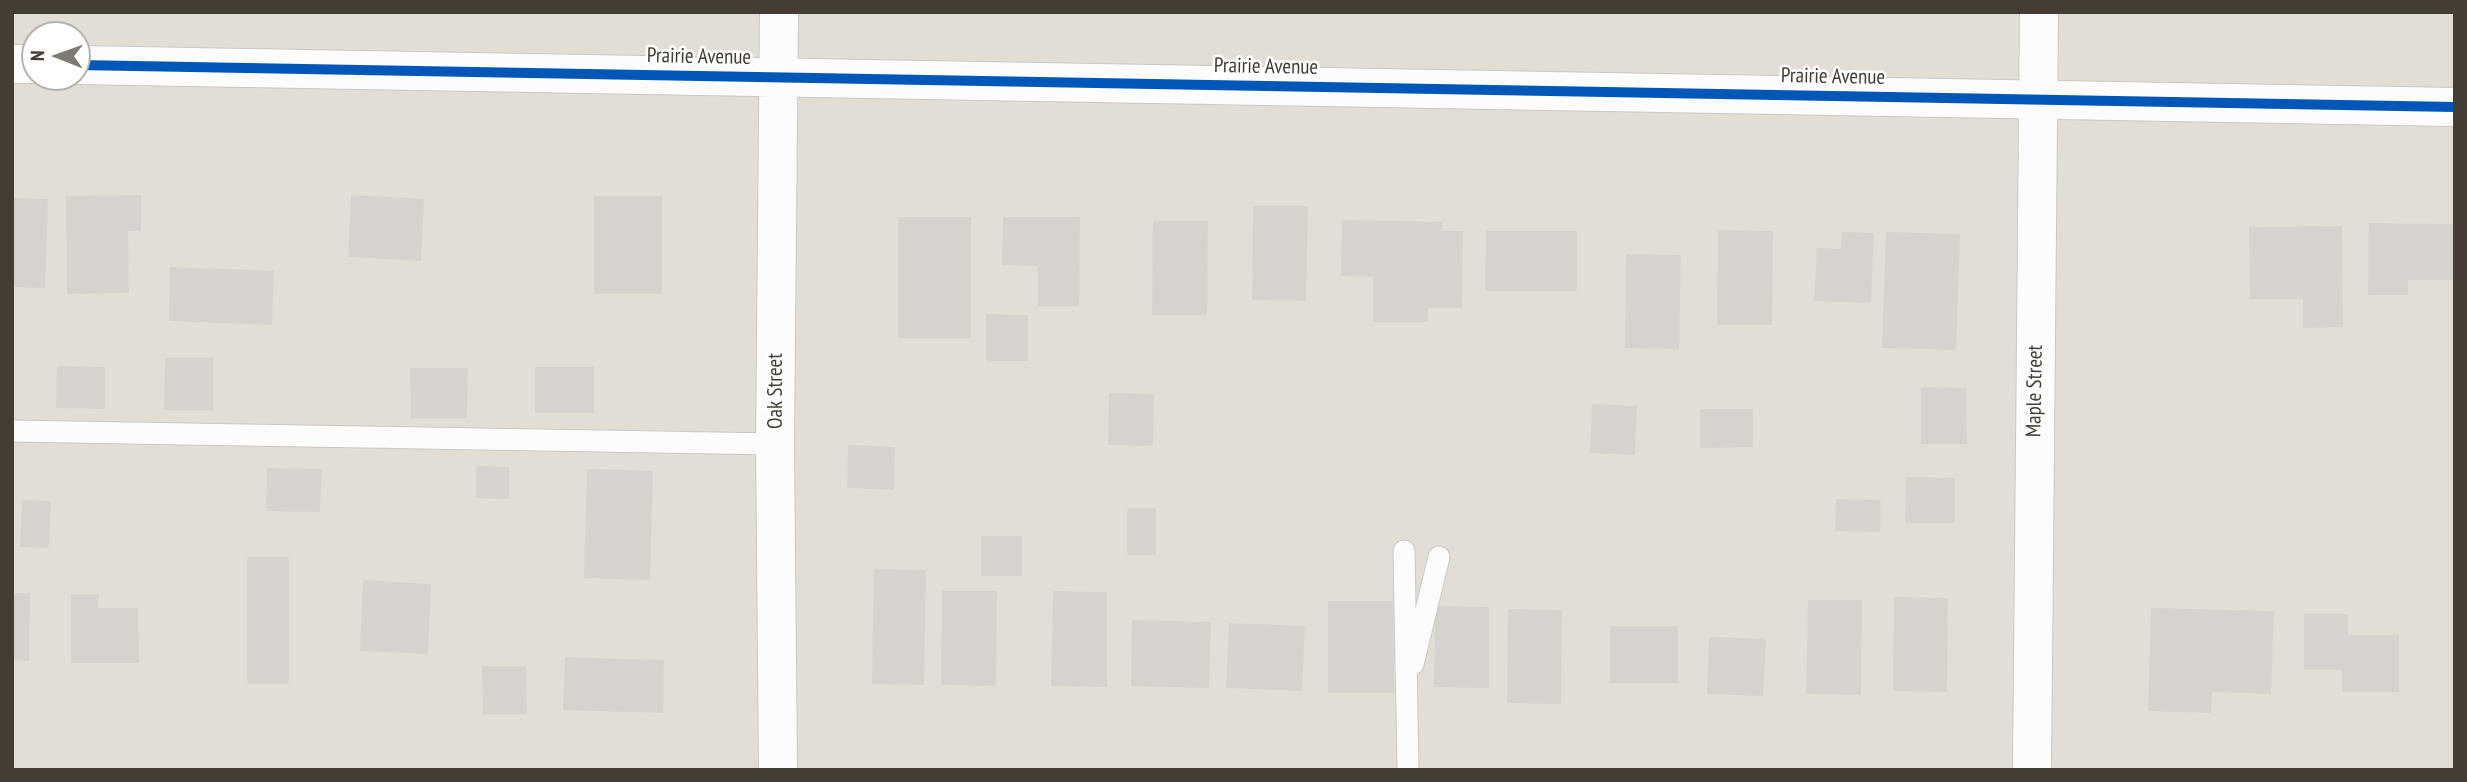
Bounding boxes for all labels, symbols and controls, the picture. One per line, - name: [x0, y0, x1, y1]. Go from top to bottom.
- north arrow: [21, 21, 91, 91]
- street label: Prairie Avenue: [647, 43, 751, 71]
- text: N: [25, 50, 49, 61]
- street label: Prairie Avenue: [1214, 53, 1318, 81]
- street label: Prairie Avenue: [1781, 63, 1885, 91]
- street label: Maple Street: [2022, 345, 2048, 437]
- street label: Oak Street: [763, 353, 789, 429]

